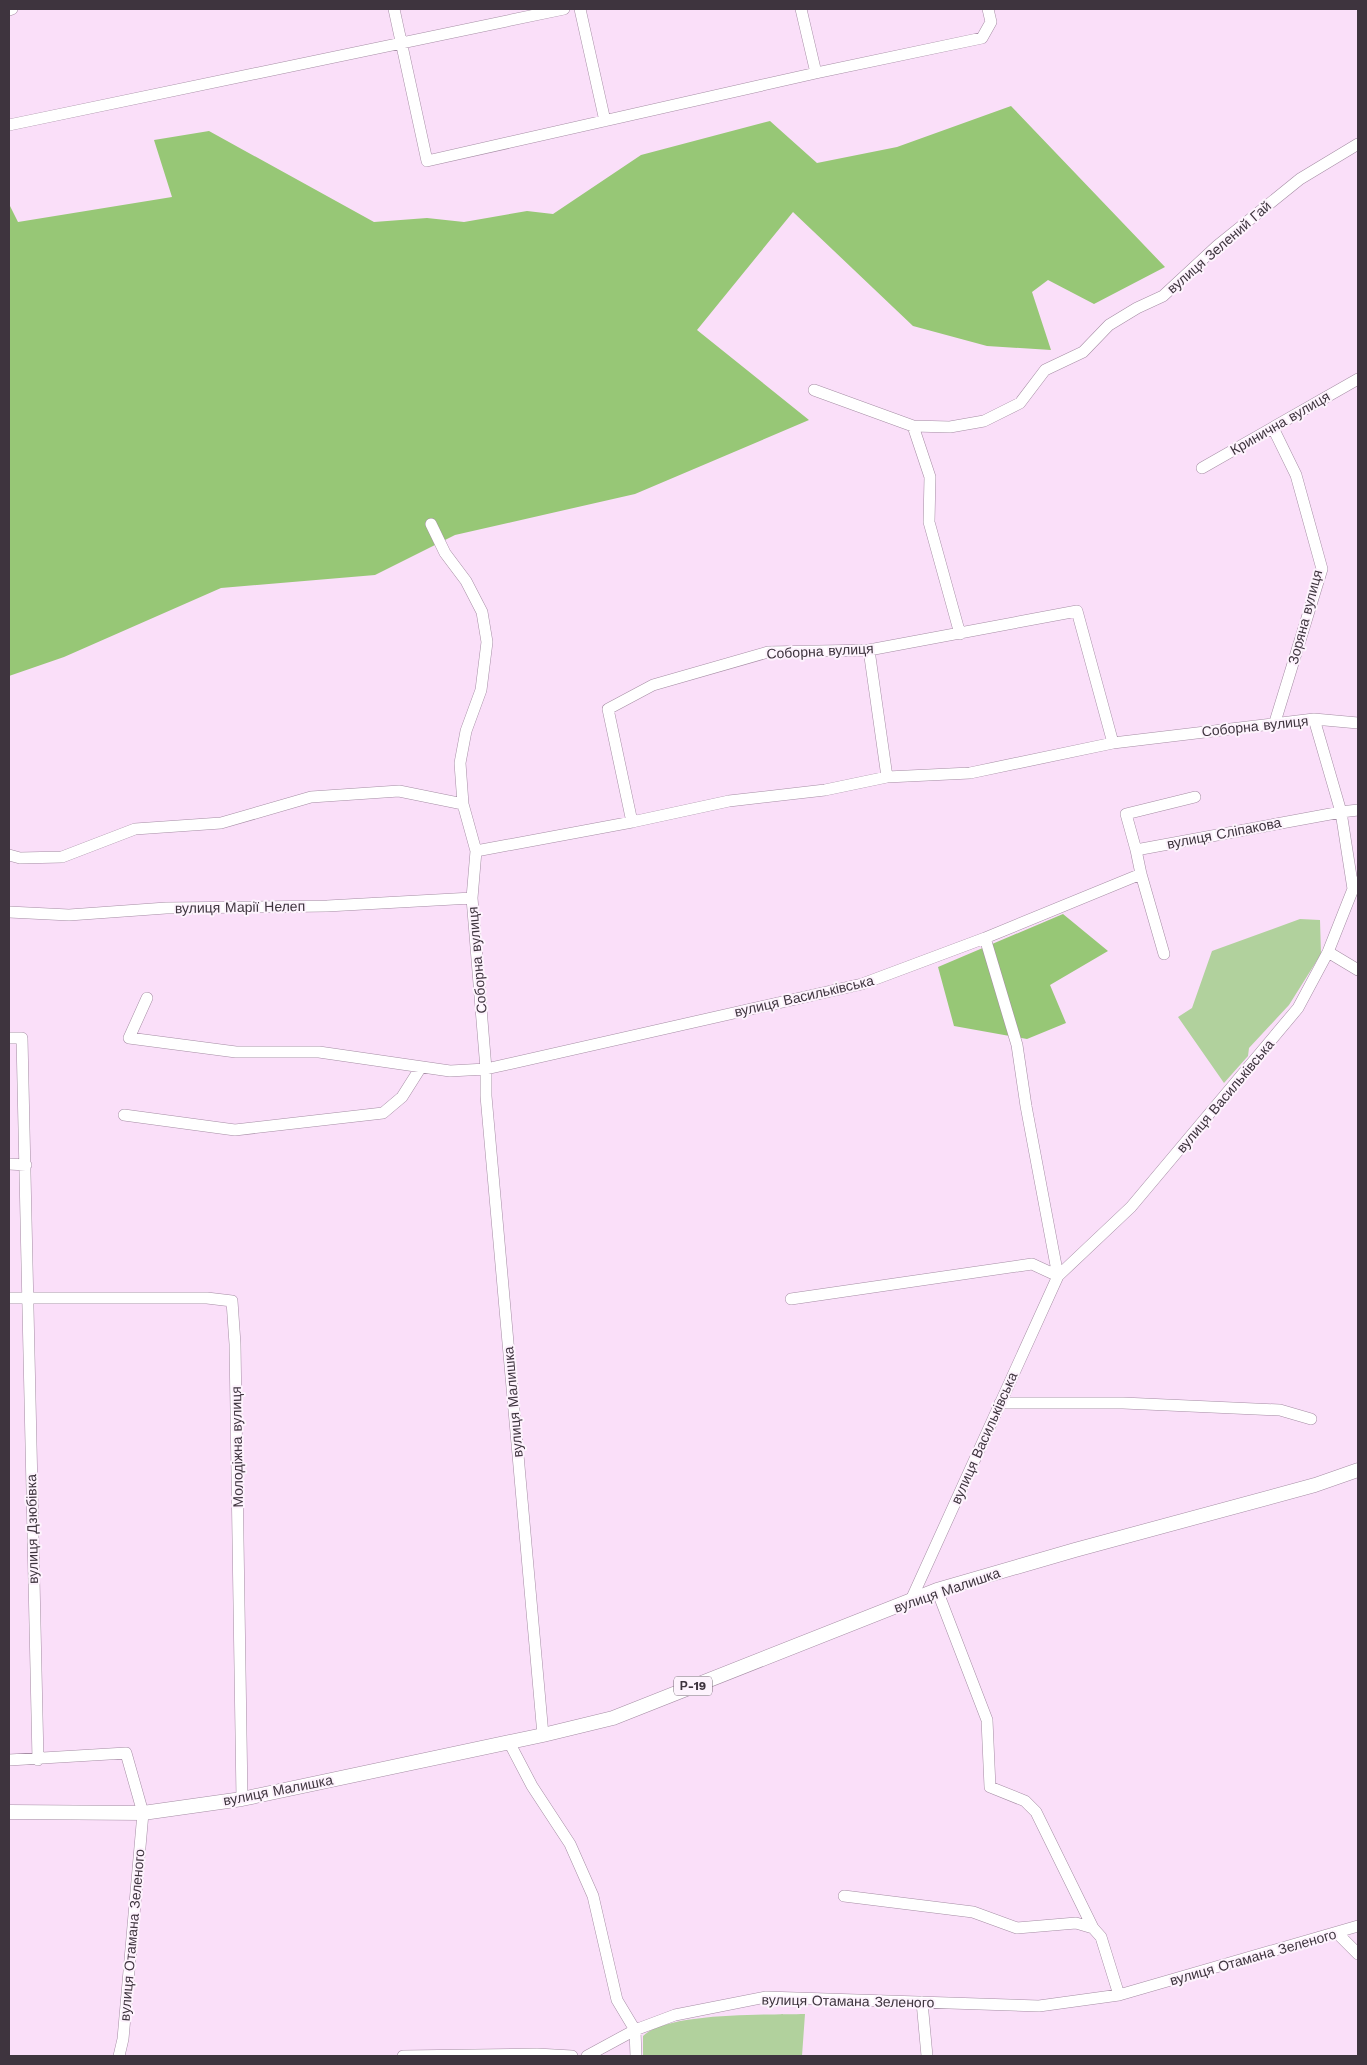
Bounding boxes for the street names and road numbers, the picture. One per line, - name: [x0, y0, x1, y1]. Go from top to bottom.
- street label: вулиця Зелений Гай: [1164, 198, 1274, 296]
- street label: Кринична вулиця: [1227, 388, 1333, 458]
- street label: Зоряна вулиця: [1285, 568, 1325, 666]
- street label: Соборна вулиця: [766, 640, 874, 662]
- street label: Соборна вулиця: [1201, 712, 1309, 740]
- street label: вулиця Сліпакова: [1166, 814, 1283, 852]
- street label: вулиця Марії Нелеп: [175, 898, 305, 916]
- street label: Соборна вулиця: [464, 906, 490, 1014]
- street label: вулиця Васильківська: [733, 972, 875, 1020]
- street label: вулиця Васильківська: [1173, 1036, 1277, 1156]
- street label: вулиця Малишка: [500, 1346, 526, 1458]
- street label: вулиця Васильківська: [948, 1369, 1020, 1506]
- street label: Молодіжна вулиця: [228, 1386, 246, 1508]
- street label: вулиця Дзюбівка: [23, 1474, 41, 1584]
- street label: вулиця Малишка: [892, 1564, 1002, 1616]
- road number: Р-19: [674, 1676, 712, 1695]
- street label: вулиця Малишка: [222, 1771, 334, 1808]
- street label: вулиця Отамана Зеленого: [117, 1848, 148, 2022]
- street label: вулиця Отамана Зеленого: [1168, 1925, 1338, 1988]
- street label: вулиця Отамана Зеленого: [762, 1991, 935, 2011]

